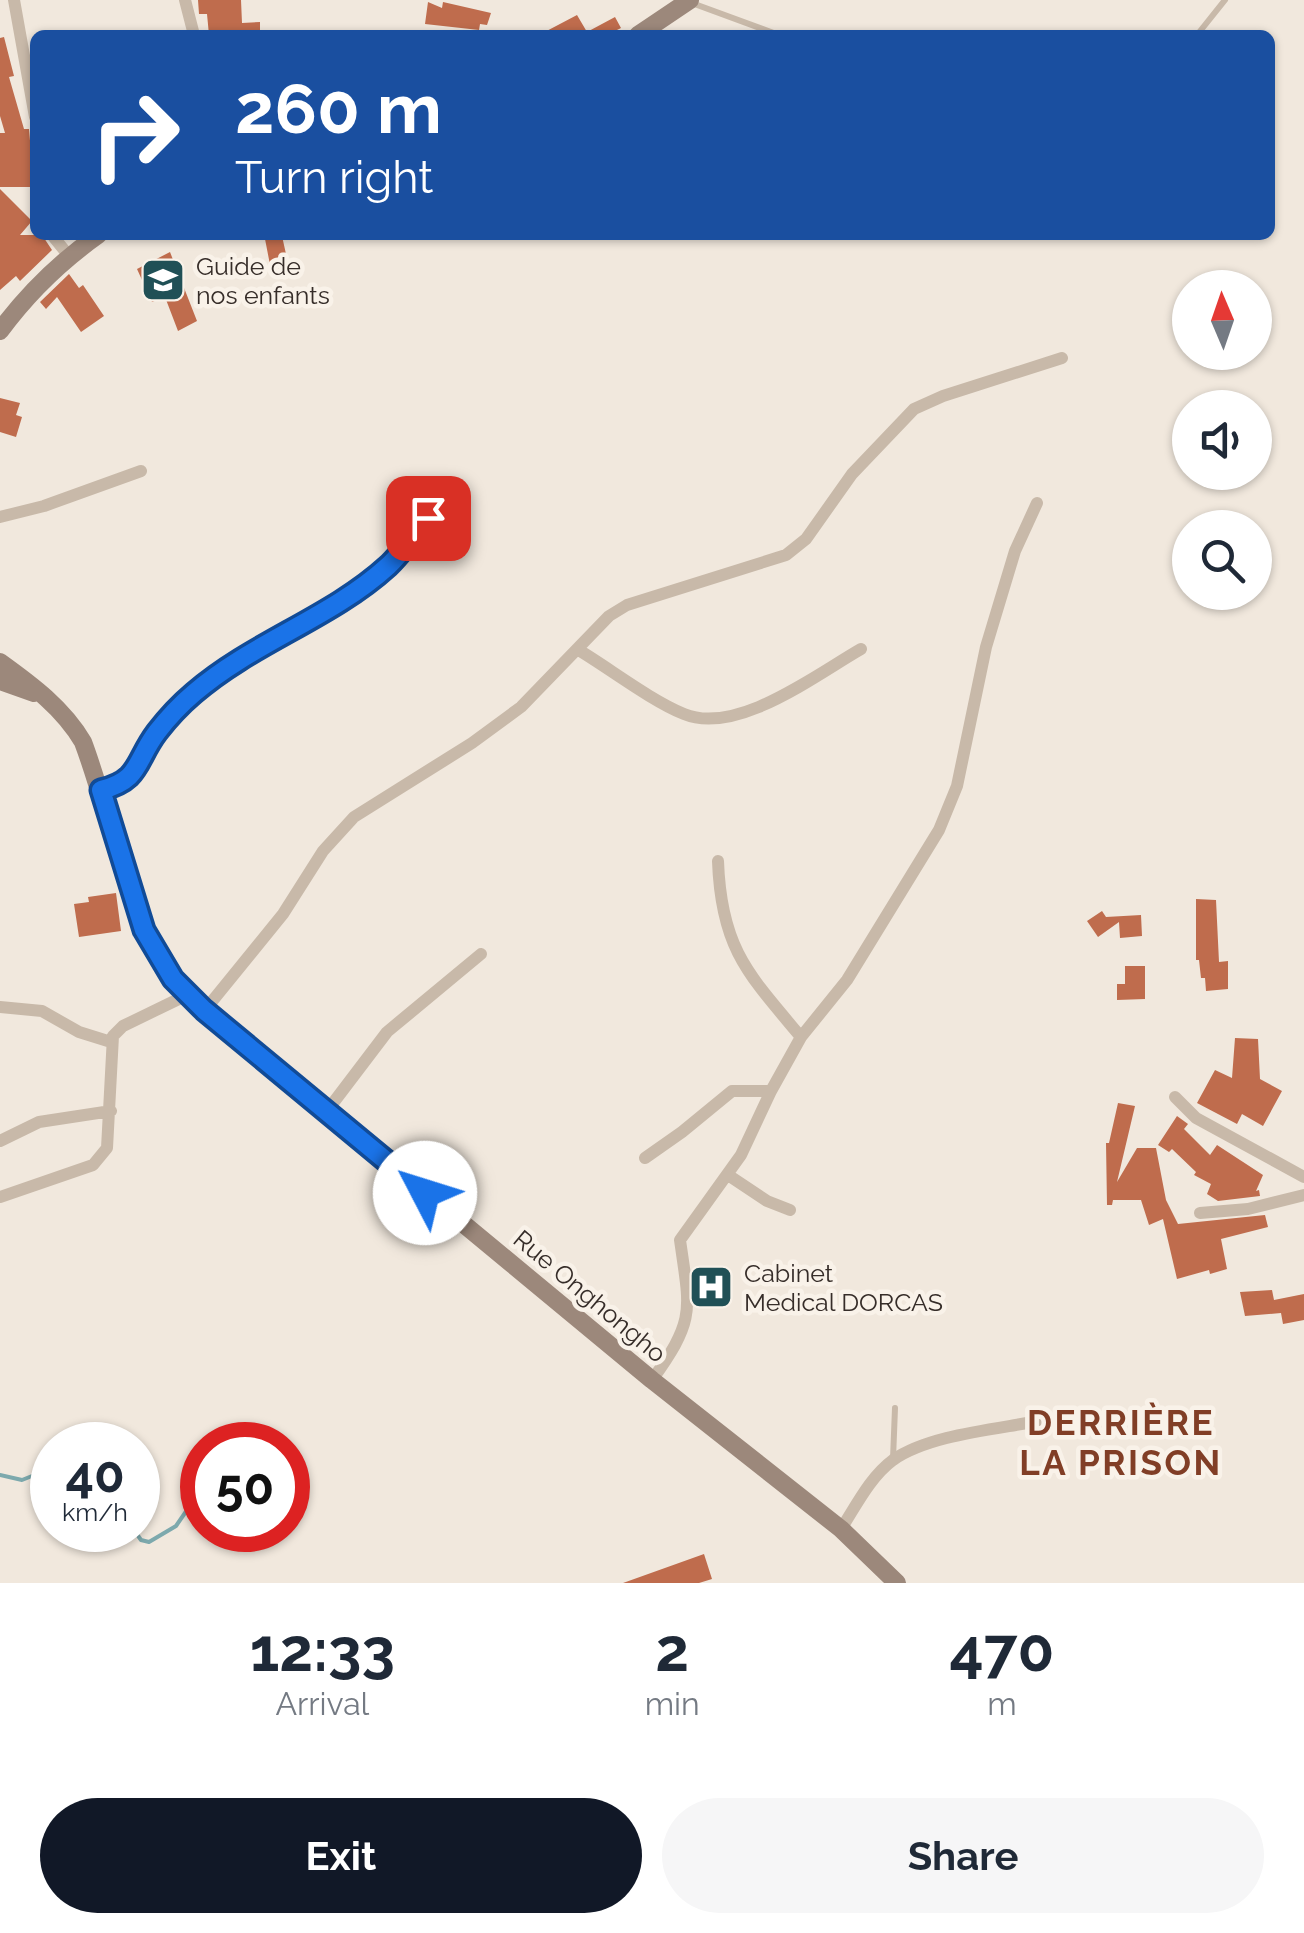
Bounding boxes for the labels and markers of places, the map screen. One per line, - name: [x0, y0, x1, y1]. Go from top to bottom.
- place label: Guide de nos enfants: [196, 251, 330, 310]
- school or university icon: Guide de nos enfants: [140, 257, 186, 303]
- pin: [386, 476, 471, 561]
- place label: Cabinet Medical DORCAS: [744, 1258, 943, 1317]
- hospital icon: Cabinet Medical DORCAS: [688, 1264, 734, 1310]

